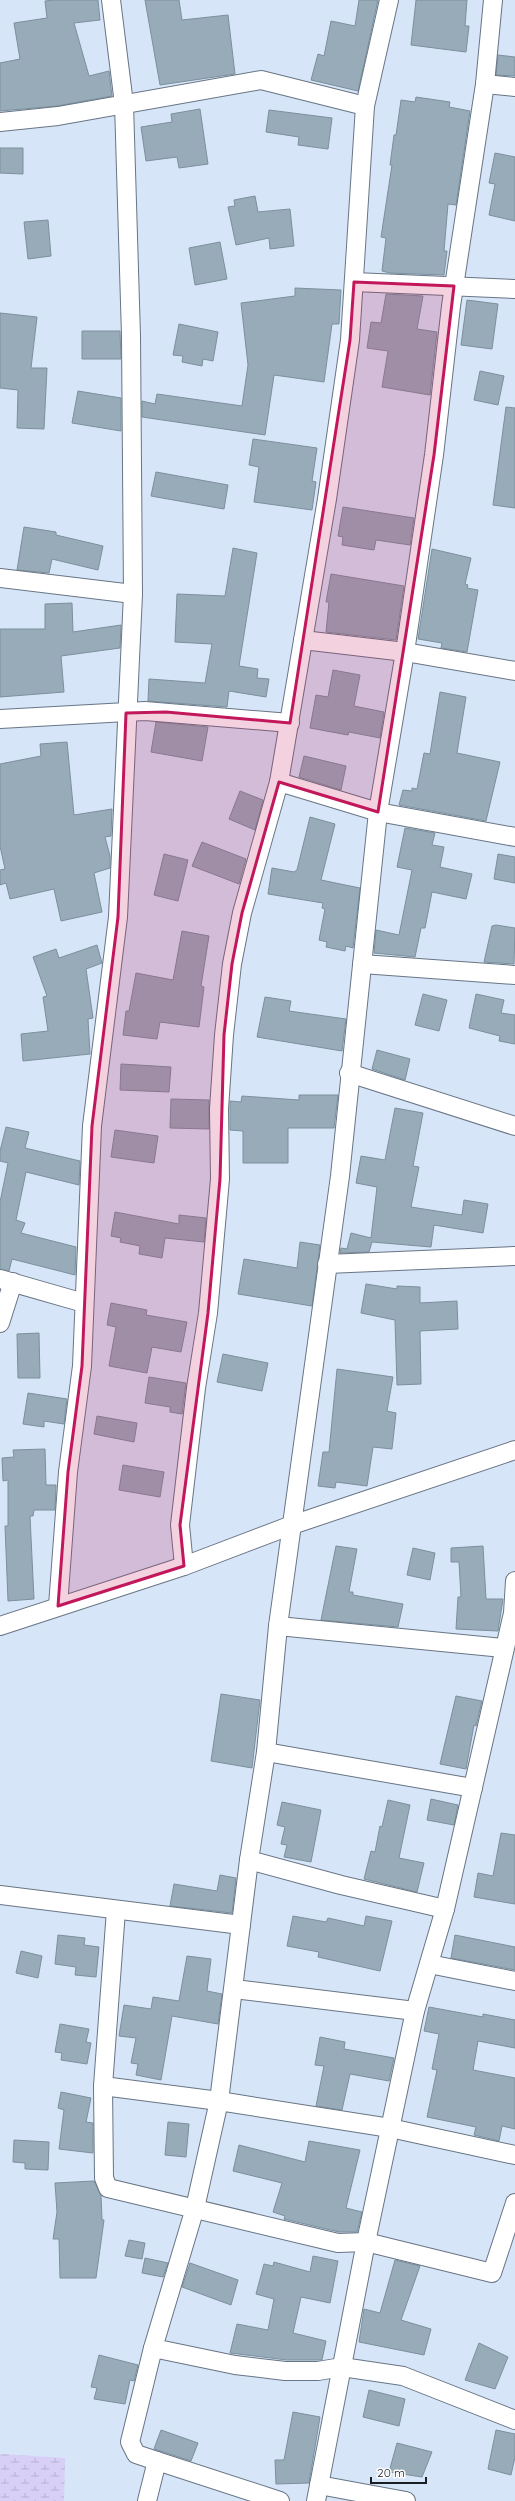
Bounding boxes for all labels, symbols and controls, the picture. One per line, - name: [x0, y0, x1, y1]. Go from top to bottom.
- scale bar: [371, 2459, 426, 2485]
- text: 20 m: [377, 2465, 405, 2480]

